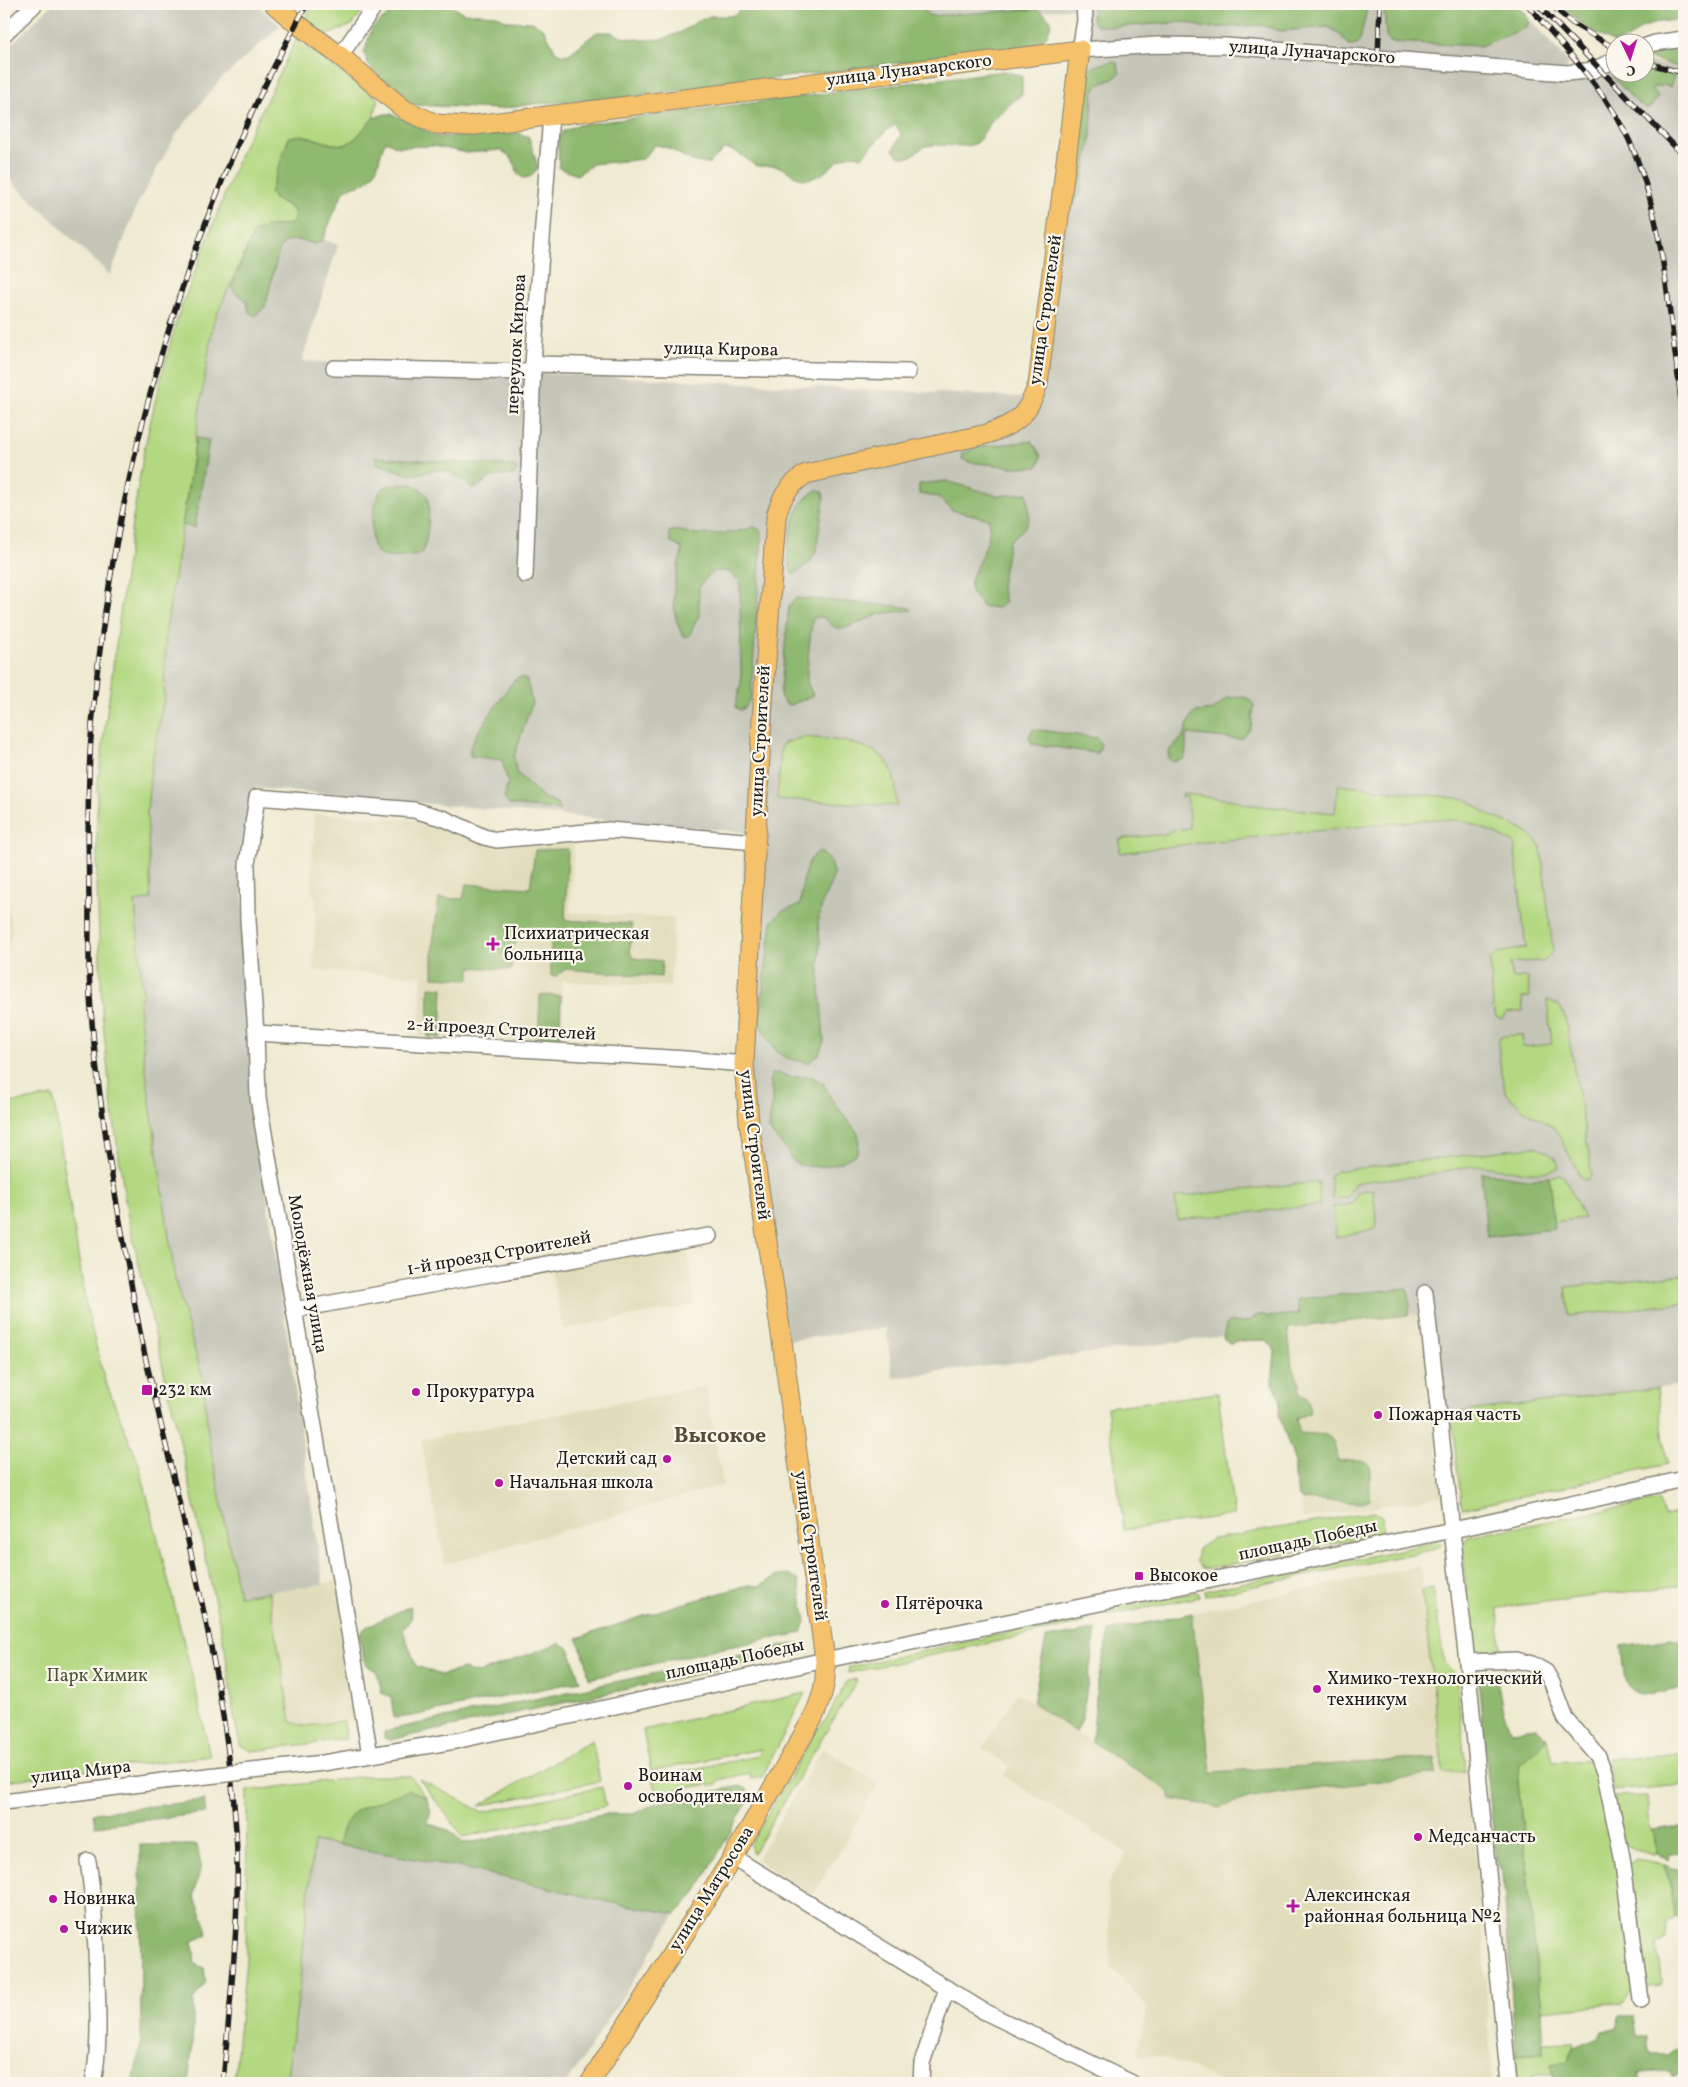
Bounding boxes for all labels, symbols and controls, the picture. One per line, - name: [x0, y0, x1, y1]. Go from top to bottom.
- north arrow: [1606, 32, 1656, 82]
- street label: улица Луначарского: [1228, 35, 1396, 71]
- street label: улица Луначарского: [825, 48, 993, 94]
- text: С: [1626, 60, 1636, 79]
- street label: улица Строителей: [1023, 233, 1069, 387]
- street label: переулок Кирова: [501, 273, 533, 415]
- street label: улица Кирова: [663, 336, 779, 364]
- street label: улица Строителей: [745, 665, 777, 817]
- place label: Психиатрическая больница: [504, 922, 649, 968]
- marker: Психиатрическая больница: [486, 937, 500, 951]
- street label: 2-й проезд Строителей: [405, 1013, 597, 1047]
- street label: улица Строителей: [732, 1068, 776, 1222]
- street label: Молодёжная улица: [281, 1193, 333, 1355]
- street label: 1-й проезд Строителей: [405, 1225, 593, 1283]
- place label: 232 км: [158, 1378, 212, 1403]
- place label: Прокуратура: [426, 1380, 535, 1405]
- marker: 232 км: [140, 1383, 154, 1397]
- marker: Прокуратура: [410, 1386, 422, 1398]
- place label: Пожарная часть: [1388, 1403, 1521, 1428]
- marker: Пожарная часть: [1372, 1409, 1384, 1421]
- district label: Высокое: [674, 1421, 766, 1452]
- place label: Детский сад: [556, 1447, 657, 1472]
- marker: Детский сад: [661, 1453, 673, 1465]
- street label: улица Строителей: [787, 1469, 833, 1623]
- place label: Начальная школа: [509, 1471, 654, 1496]
- marker: Начальная школа: [493, 1477, 505, 1489]
- street label: площадь Победы: [1236, 1514, 1380, 1568]
- place label: Высокое: [1149, 1564, 1218, 1589]
- marker: Высокое: [1133, 1570, 1145, 1582]
- place label: Пятёрочка: [895, 1592, 983, 1617]
- marker: Пятёрочка: [879, 1598, 891, 1610]
- street label: площадь Победы: [663, 1633, 807, 1687]
- park label: Парк Химик: [46, 1664, 148, 1689]
- place label: Химико-технологический техникум: [1327, 1667, 1543, 1713]
- marker: Химико-технологический техникум: [1311, 1683, 1323, 1695]
- street label: улица Мира: [29, 1754, 133, 1792]
- place label: Воинам освободителям: [638, 1764, 764, 1810]
- marker: Воинам освободителям: [622, 1780, 634, 1792]
- street label: улица Матросова: [663, 1822, 761, 1956]
- place label: Медсанчасть: [1428, 1825, 1536, 1850]
- marker: Медсанчасть: [1412, 1831, 1424, 1843]
- place label: Алексинская районная больница №2: [1304, 1884, 1502, 1930]
- place label: Новинка: [63, 1887, 136, 1912]
- marker: Новинка: [47, 1893, 59, 1905]
- marker: Алексинская районная больница №2: [1286, 1899, 1300, 1913]
- place label: Чижик: [74, 1917, 133, 1942]
- marker: Чижик: [58, 1923, 70, 1935]

